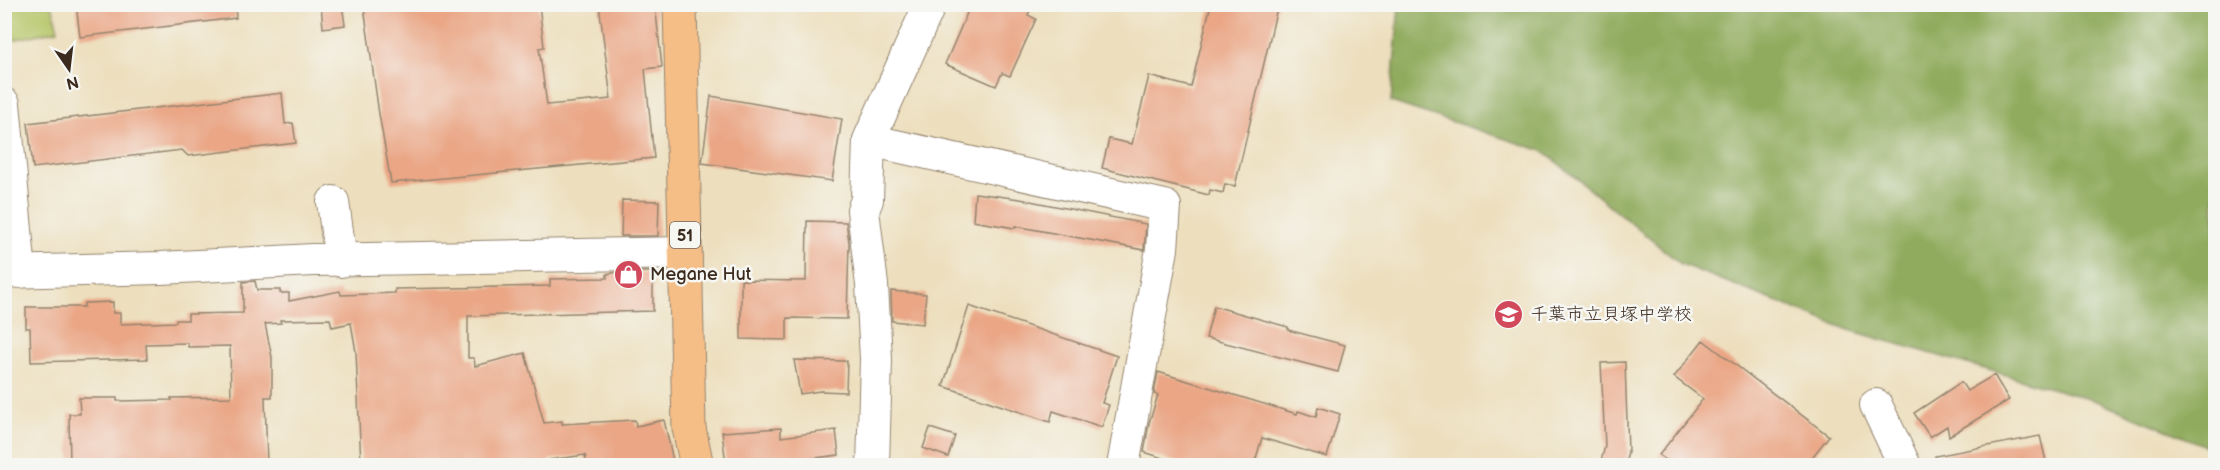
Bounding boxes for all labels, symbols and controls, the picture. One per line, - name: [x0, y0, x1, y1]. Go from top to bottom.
- north arrow: [39, 39, 99, 99]
- text: N: [64, 71, 80, 93]
- road number: 51: [670, 222, 700, 248]
- shop icon: Megane Hut: [613, 258, 645, 290]
- place label: Megane Hut: [650, 264, 752, 285]
- school or university icon: 千葉市立貝塚中学校: [1493, 298, 1525, 330]
- place label: 千葉市立貝塚中学校: [1530, 304, 1692, 325]

